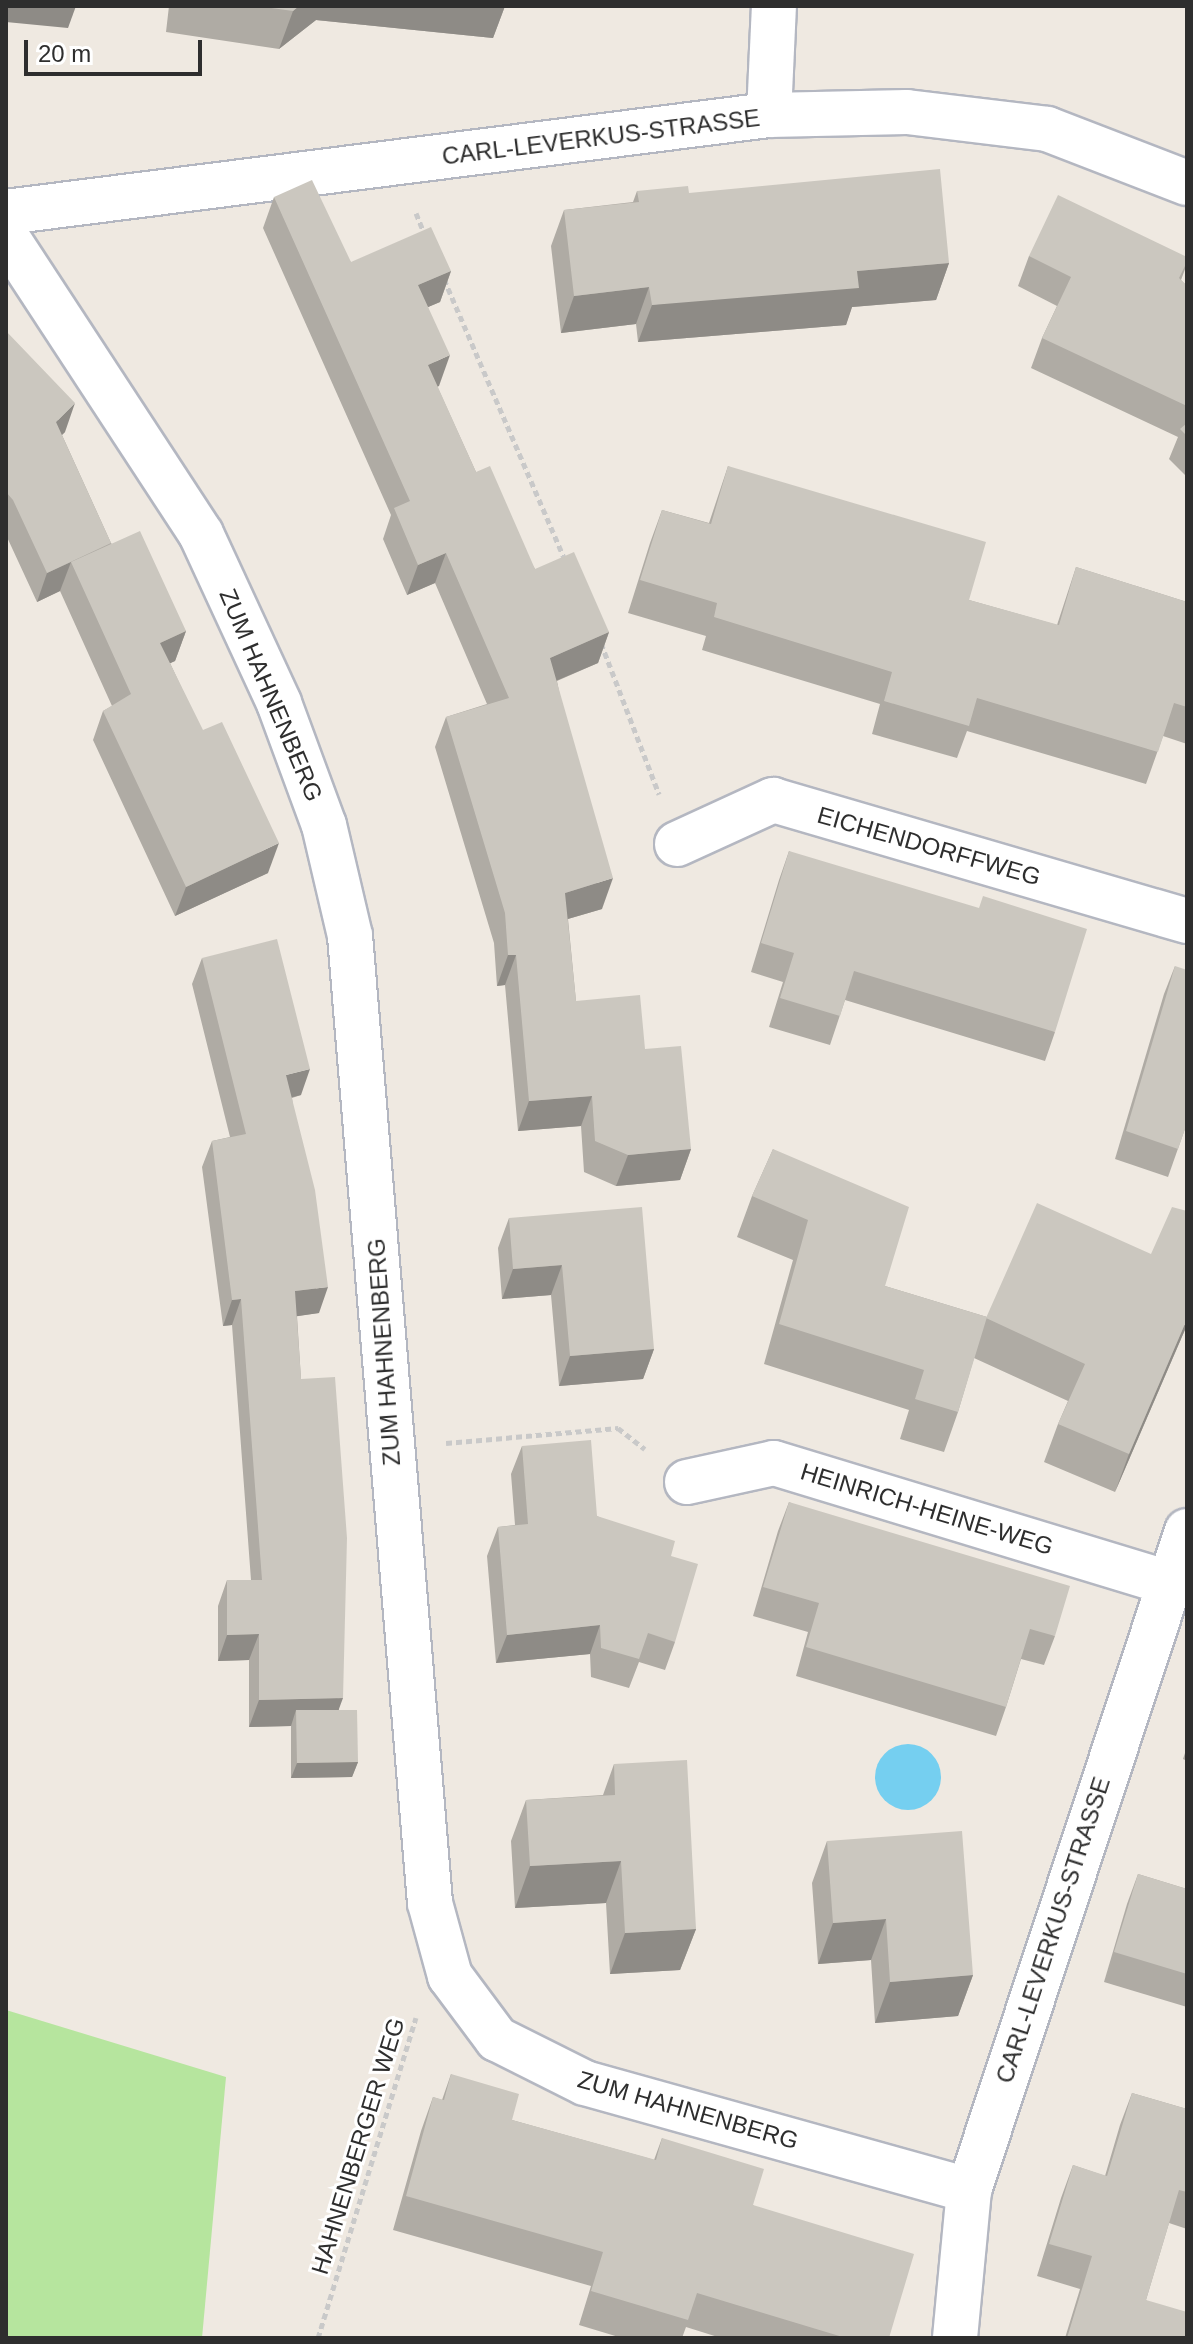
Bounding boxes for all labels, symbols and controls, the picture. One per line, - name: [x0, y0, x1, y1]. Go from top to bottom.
- scale bar: [28, 24, 206, 74]
- text: 20 m: [38, 40, 91, 67]
- street label: CARL-LEVERKUS-STRASSE: [440, 103, 762, 171]
- street label: ZUM HAHNENBERG: [213, 584, 329, 806]
- street label: EICHENDORFFWEG: [814, 800, 1044, 892]
- street label: ZUM HAHNENBERG: [362, 1237, 406, 1467]
- street label: HEINRICH-HEINE-WEG: [797, 1457, 1057, 1561]
- street label: CARL-LEVERKUS-STRASSE: [990, 1773, 1116, 2087]
- street label: HAHNENBERGER WEG: [305, 2014, 411, 2278]
- street label: ZUM HAHNENBERG: [574, 2065, 802, 2155]

